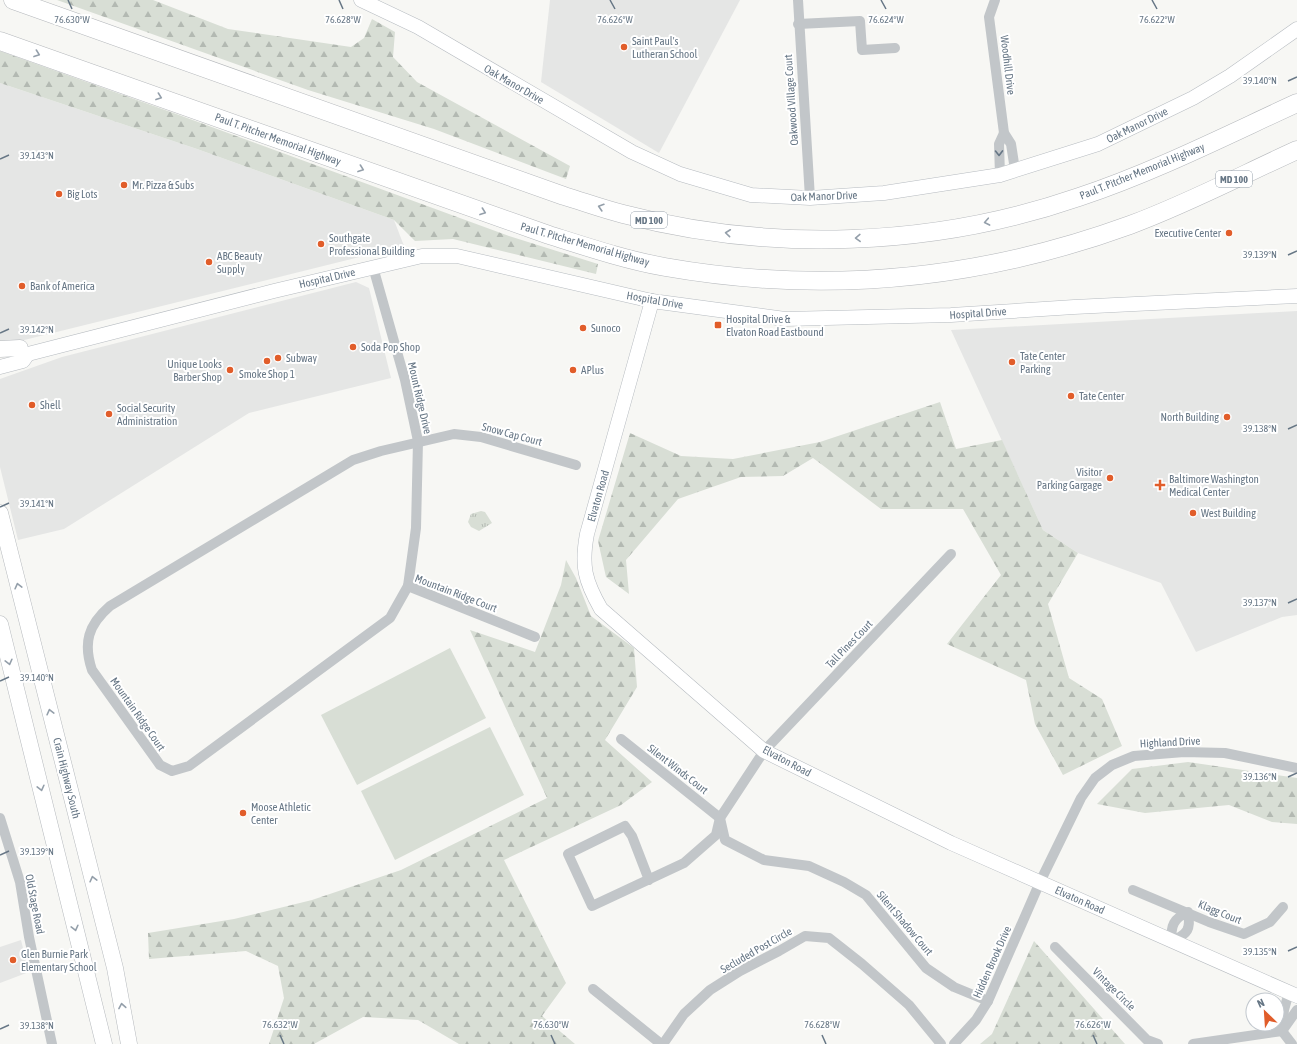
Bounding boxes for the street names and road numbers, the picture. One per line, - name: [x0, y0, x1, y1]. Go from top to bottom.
- street label: Woodhill Drive: [998, 35, 1018, 95]
- street label: Oakwood Village Court: [782, 54, 800, 146]
- street label: Oak Manor Drive: [482, 62, 546, 106]
- street label: Oak Manor Drive: [1104, 105, 1170, 145]
- street label: Paul T. Pitcher Memorial Highway: [213, 111, 343, 168]
- street label: Paul T. Pitcher Memorial Highway: [1078, 140, 1207, 202]
- road number: MD 100: [1216, 171, 1252, 187]
- street label: Oak Manor Drive: [790, 189, 858, 203]
- road number: MD 100: [631, 212, 667, 228]
- street label: Paul T. Pitcher Memorial Highway: [519, 220, 651, 268]
- street label: Hospital Drive: [298, 266, 356, 290]
- street label: Hospital Drive: [626, 289, 684, 311]
- street label: Hospital Drive: [949, 305, 1007, 321]
- street label: Mount Ridge Drive: [406, 361, 434, 435]
- street label: Snow Cap Court: [481, 420, 543, 448]
- street label: Elvaton Road: [585, 469, 611, 523]
- street label: Mountain Ridge Court: [413, 572, 499, 614]
- street label: Tall Pines Court: [823, 618, 875, 670]
- street label: Mountain Ridge Court: [108, 675, 168, 753]
- street label: Highland Drive: [1140, 734, 1200, 750]
- street label: Crain Highway South: [51, 736, 83, 820]
- street label: Silent Winds Court: [645, 742, 711, 796]
- street label: Elvaton Road: [761, 743, 813, 779]
- street label: Old Stage Road: [23, 873, 47, 935]
- street label: Elvaton Road: [1053, 884, 1107, 916]
- street label: Silent Shadow Court: [875, 888, 935, 958]
- street label: Klagg Court: [1196, 898, 1244, 926]
- street label: Hidden Brook Drive: [971, 924, 1013, 1000]
- street label: Secluded Post Circle: [718, 925, 794, 975]
- street label: Vintage Circle: [1090, 965, 1138, 1013]

